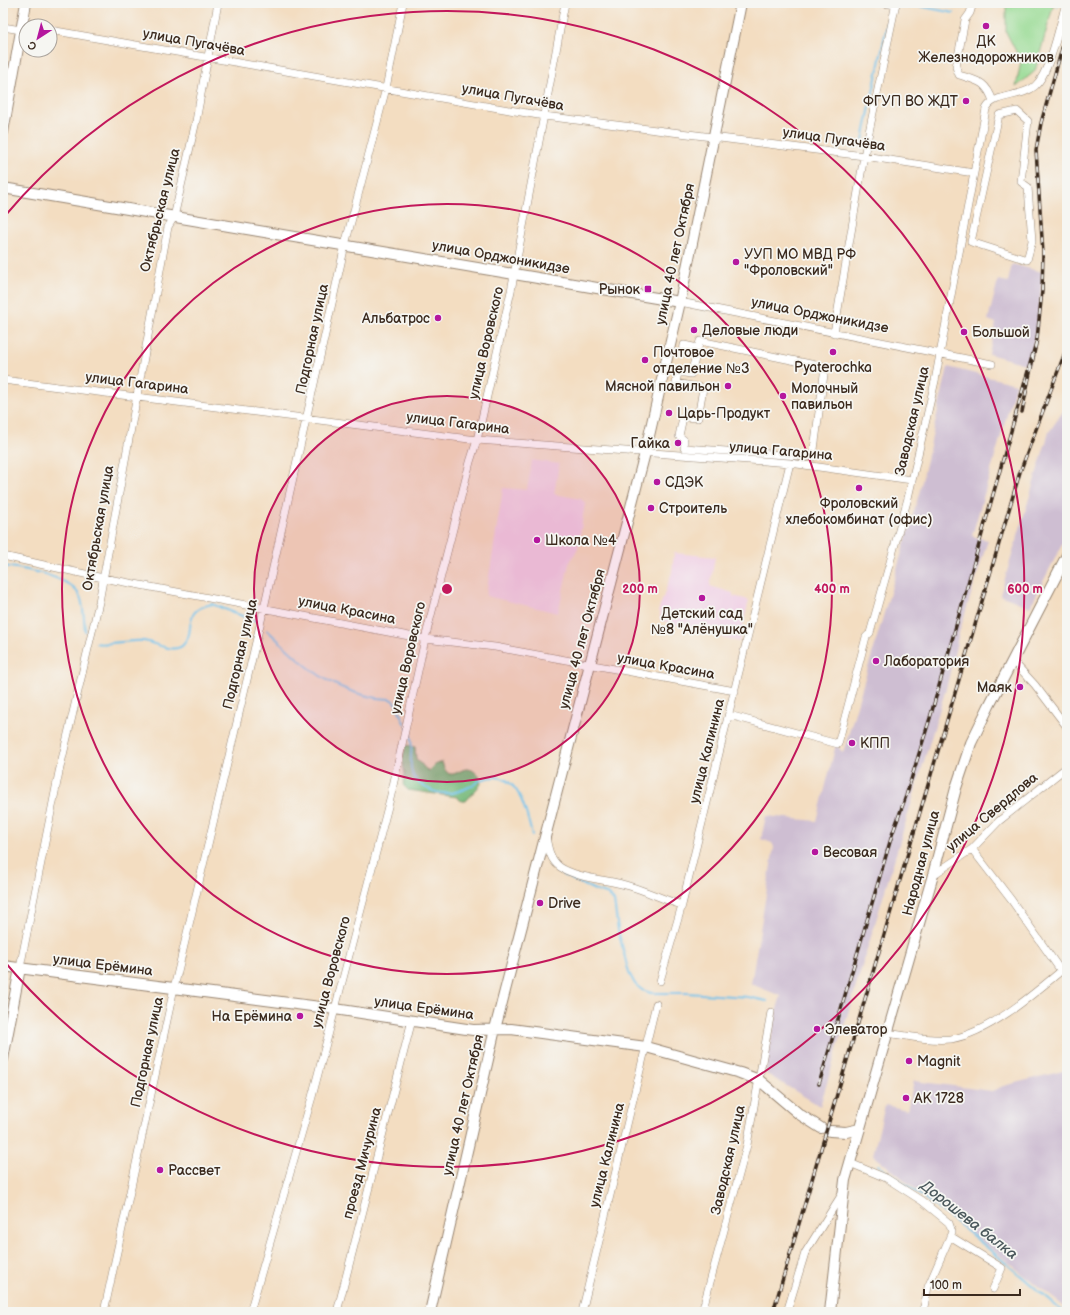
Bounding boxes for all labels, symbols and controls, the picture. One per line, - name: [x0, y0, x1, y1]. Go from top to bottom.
- north arrow: [18, 18, 58, 58]
- marker: ДК Железнодорожников: [981, 21, 991, 31]
- street label: улица Пугачёва: [142, 25, 247, 59]
- place label: ДК Железнодорожников: [918, 33, 1054, 66]
- text: С: [25, 38, 39, 53]
- street label: улица Пугачёва: [461, 80, 566, 114]
- place label: ФГУП ВО ЖДТ: [863, 93, 959, 110]
- marker: ФГУП ВО ЖДТ: [961, 96, 971, 106]
- street label: улица Пугачёва: [782, 123, 887, 155]
- street label: Октябрьская улица: [136, 146, 184, 274]
- street label: улица 40 лет Октября: [652, 181, 698, 326]
- street label: улица Орджоникидзе: [431, 237, 571, 278]
- place label: УУП МО МВД РФ "Фроловский": [744, 246, 856, 279]
- marker: УУП МО МВД РФ "Фроловский": [731, 257, 741, 267]
- street label: Подгорная улица: [292, 281, 332, 396]
- place label: Рынок: [598, 281, 641, 298]
- marker: Рынок: [643, 284, 653, 294]
- street label: улица Воровского: [465, 285, 507, 401]
- street label: улица Орджоникидзе: [750, 293, 890, 337]
- place label: Альбатрос: [361, 310, 430, 327]
- marker: Альбатрос: [433, 313, 443, 323]
- place label: Деловые люди: [702, 322, 798, 339]
- place label: Большой: [972, 324, 1030, 341]
- marker: Деловые люди: [689, 325, 699, 335]
- marker: Большой: [959, 327, 969, 337]
- place label: Почтовое отделение №3: [653, 344, 750, 377]
- marker: Pyaterochka: [828, 347, 838, 357]
- marker: Почтовое отделение №3: [640, 355, 650, 365]
- place label: Pyaterochka: [794, 359, 872, 376]
- street label: Заводская улица: [891, 364, 933, 477]
- street label: улица Гагарина: [84, 368, 190, 398]
- place label: Мясной павильон: [605, 378, 720, 395]
- place label: Молочный павильон: [791, 380, 858, 413]
- marker: Мясной павильон: [723, 381, 733, 391]
- marker: Молочный павильон: [778, 391, 788, 401]
- place label: Царь-Продукт: [677, 405, 771, 422]
- street label: улица Гагарина: [405, 408, 511, 438]
- marker: Царь-Продукт: [664, 408, 674, 418]
- place label: Гайка: [631, 435, 671, 452]
- marker: Гайка: [673, 438, 683, 448]
- street label: улица Гагарина: [729, 438, 834, 464]
- street label: Октябрьская улица: [79, 463, 118, 592]
- place label: СДЭК: [665, 474, 704, 491]
- marker: СДЭК: [652, 477, 662, 487]
- marker: Фроловский хлебокомбинат (офис): [854, 483, 864, 493]
- place label: Фроловский хлебокомбинат (офис): [786, 495, 932, 528]
- place label: Строитель: [659, 500, 727, 517]
- marker: Строитель: [646, 503, 656, 513]
- place label: Школа №4: [545, 532, 617, 549]
- marker: Школа №4: [532, 535, 542, 545]
- street label: улица 40 лет Октября: [555, 567, 609, 711]
- centre of rings: [440, 582, 454, 596]
- text: 200 m: [622, 582, 658, 597]
- text: 400 m: [814, 582, 850, 597]
- text: 600 m: [1007, 582, 1043, 597]
- street label: улица Красина: [297, 592, 398, 628]
- marker: Детский сад №8 "Алёнушка": [697, 593, 707, 603]
- street label: Подгорная улица: [219, 596, 261, 711]
- street label: улица Воровского: [387, 600, 429, 716]
- place label: Детский сад №8 "Алёнушка": [651, 605, 753, 638]
- street label: улица Красина: [616, 649, 717, 683]
- place label: Лаборатория: [883, 653, 970, 670]
- marker: Лаборатория: [871, 656, 881, 666]
- place label: Маяк: [977, 679, 1013, 696]
- marker: Маяк: [1015, 682, 1025, 692]
- street label: улица Калинина: [686, 696, 728, 805]
- place label: КПП: [860, 735, 890, 752]
- marker: КПП: [847, 738, 857, 748]
- street label: улица Свердлова: [943, 768, 1042, 855]
- street label: Народная улица: [899, 808, 943, 918]
- place label: Весовая: [823, 844, 877, 861]
- marker: Весовая: [810, 847, 820, 857]
- place label: Drive: [548, 895, 581, 912]
- marker: Drive: [535, 898, 545, 908]
- street label: улица Воровского: [308, 914, 354, 1030]
- street label: улица Ерёмина: [52, 950, 155, 980]
- street label: улица Ерёмина: [373, 993, 476, 1024]
- street label: Подгорная улица: [127, 994, 167, 1109]
- place label: На Ерёмина: [212, 1008, 293, 1025]
- marker: На Ерёмина: [295, 1011, 305, 1021]
- place label: Элеватор: [825, 1021, 887, 1038]
- marker: Элеватор: [812, 1024, 822, 1034]
- street label: улица 40 лет Октября: [438, 1033, 488, 1177]
- place label: Magnit: [917, 1053, 961, 1070]
- marker: Magnit: [904, 1056, 914, 1066]
- place label: АК 1728: [913, 1090, 964, 1107]
- marker: АК 1728: [901, 1093, 911, 1103]
- street label: улица Калинина: [586, 1100, 628, 1209]
- street label: Заводская улица: [707, 1103, 749, 1216]
- street label: проезд Мичурина: [339, 1104, 385, 1221]
- place label: Рассвет: [168, 1162, 221, 1179]
- marker: Рассвет: [155, 1165, 165, 1175]
- water label: Дорошева балка: [916, 1176, 1021, 1264]
- scale bar: [924, 1271, 1020, 1297]
- text: 100 m: [930, 1278, 962, 1293]

